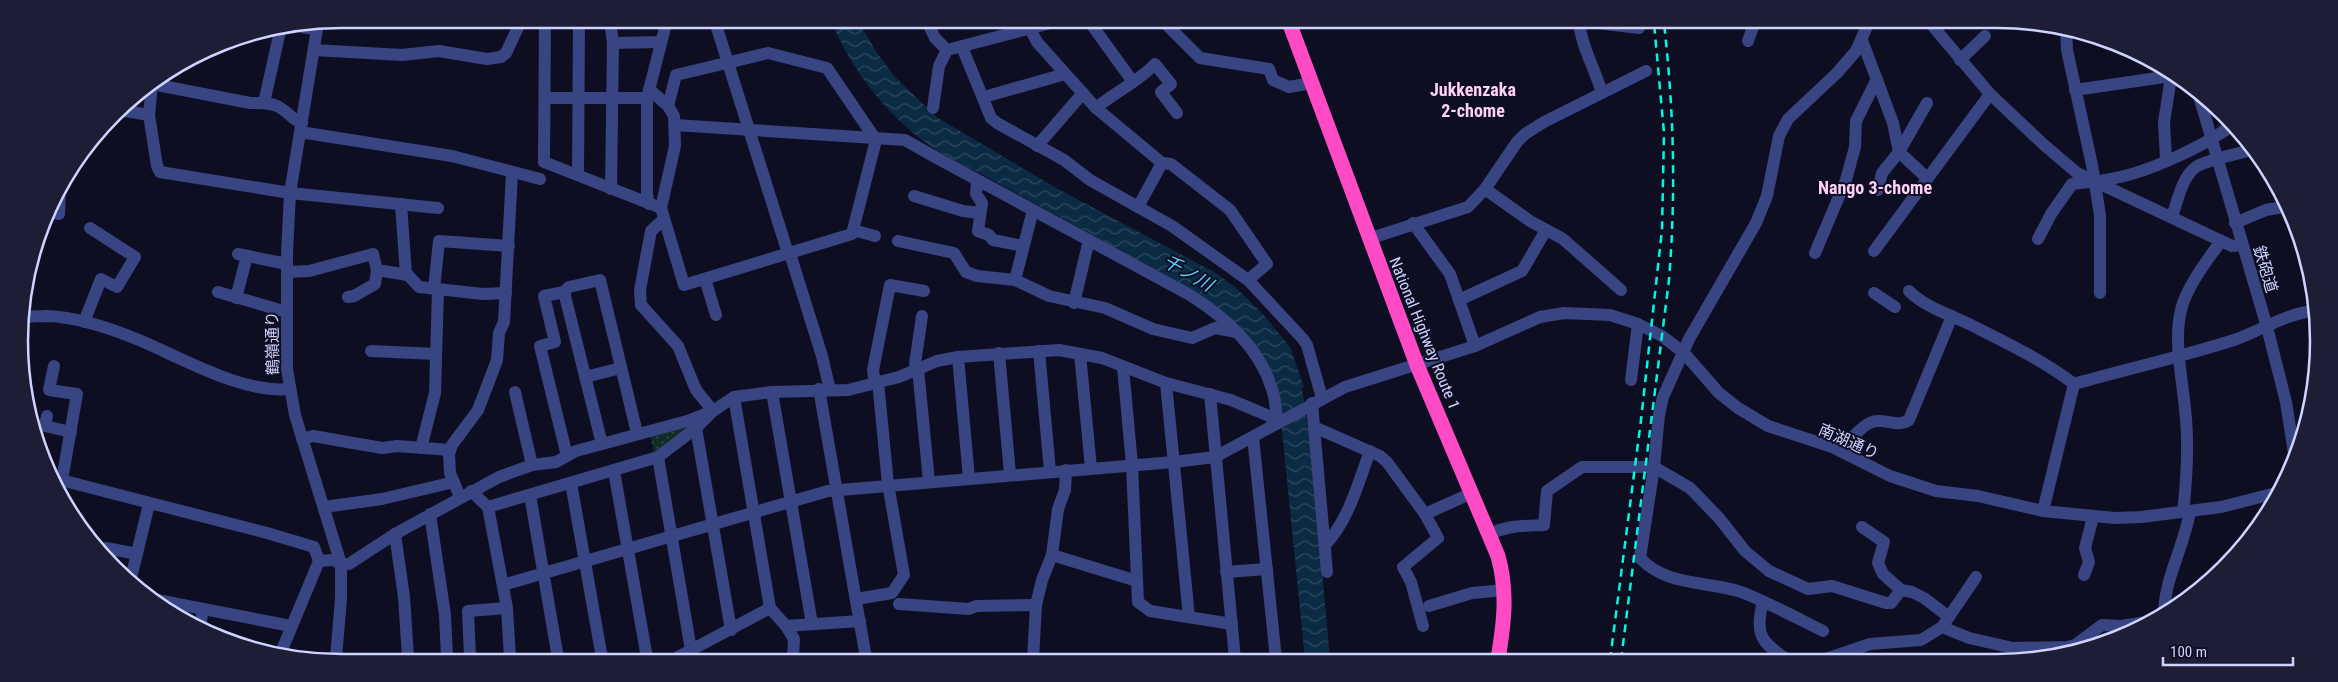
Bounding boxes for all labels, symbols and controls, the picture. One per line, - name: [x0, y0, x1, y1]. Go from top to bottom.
- district label: Jukkenzaka 2-chome: [1430, 79, 1516, 121]
- district label: Nango 3-chome: [1818, 177, 1932, 198]
- street label: 鉄砲道: [2249, 243, 2282, 295]
- water label: 千ノ川: [1160, 250, 1219, 296]
- street label: National Highway Route 1: [1385, 254, 1464, 412]
- street label: 鶴嶺通り: [262, 311, 283, 375]
- street label: 南湖通り: [1816, 420, 1882, 463]
- scale bar: [2163, 634, 2293, 666]
- text: 100 m: [2170, 643, 2207, 661]

